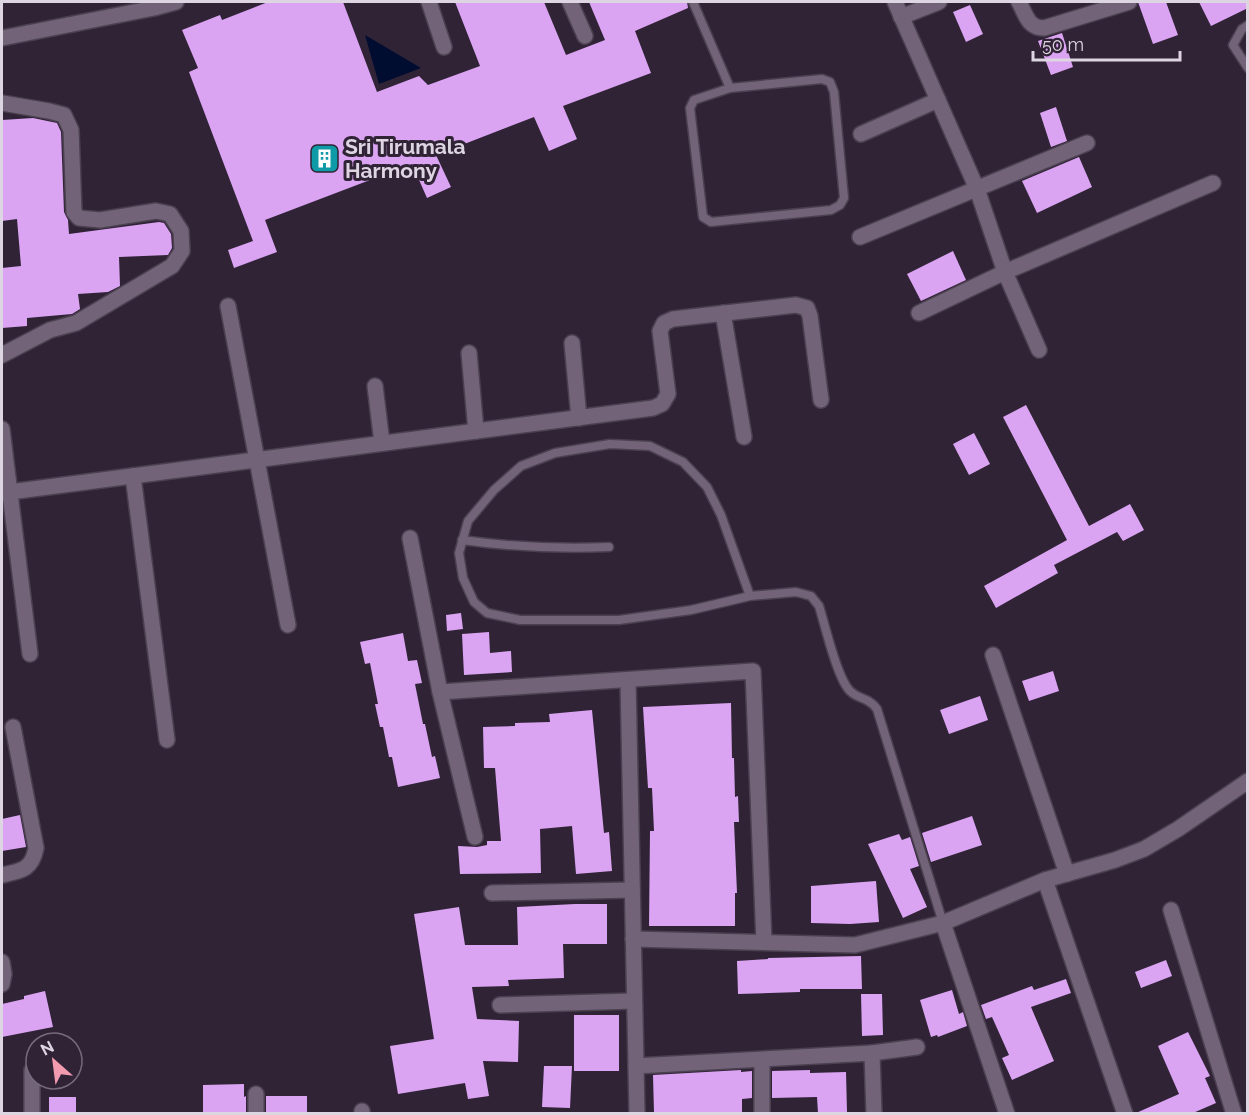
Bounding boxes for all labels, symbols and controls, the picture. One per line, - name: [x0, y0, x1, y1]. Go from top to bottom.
- scale bar: [1033, 24, 1180, 62]
- text: 50 m: [1042, 34, 1084, 55]
- place label: Sri Tirumala Harmony: [345, 134, 466, 183]
- building icon: Sri Tirumala Harmony: [308, 143, 340, 175]
- north arrow: [24, 1031, 84, 1091]
- text: N: [37, 1037, 57, 1059]

